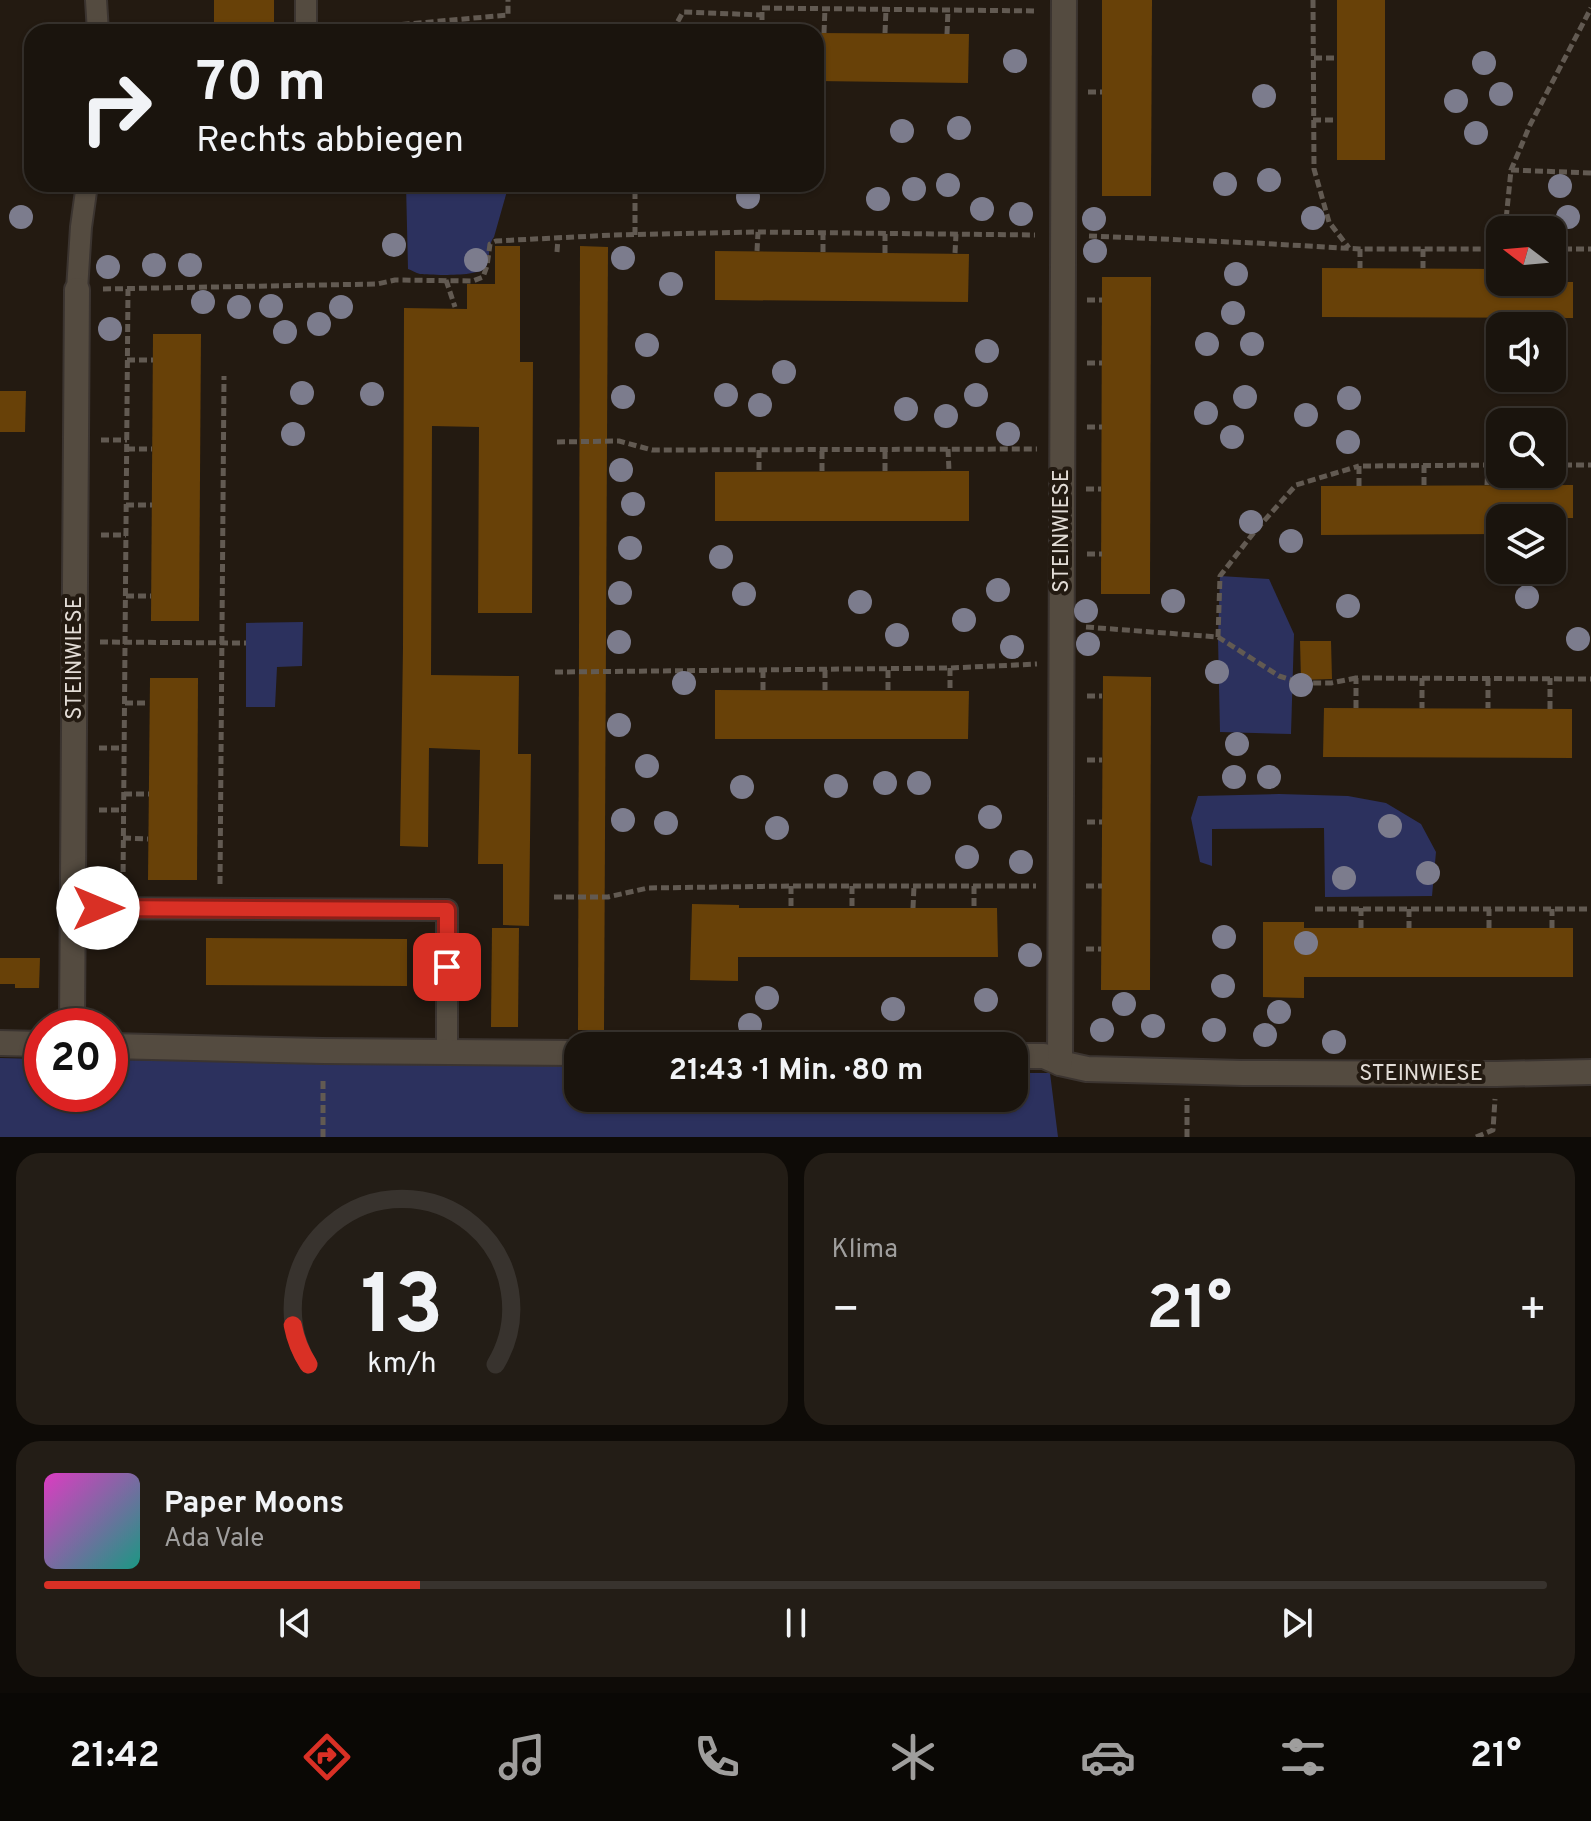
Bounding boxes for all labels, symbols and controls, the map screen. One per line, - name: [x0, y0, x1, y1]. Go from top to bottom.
- text: 70 m: [196, 50, 326, 120]
- icon: right: [64, 56, 168, 160]
- text: Rechts abbiegen: [196, 119, 464, 165]
- north arrow: [1486, 216, 1566, 296]
- map controls: [1486, 216, 1566, 584]
- button: sound: [1486, 312, 1566, 392]
- button: search: [1486, 408, 1566, 488]
- street label: STEINWIESE: [1049, 469, 1076, 593]
- button: layers: [1486, 504, 1566, 584]
- street label: STEINWIESE: [62, 596, 89, 720]
- position arrow: [56, 866, 140, 950]
- pin: [413, 933, 481, 1001]
- icon: arrive: [425, 945, 469, 989]
- speed limit sign: 20: [24, 1008, 128, 1112]
- text: 21:43 · 1 Min. · 80 m: [669, 1053, 923, 1090]
- street label: STEINWIESE: [1359, 1061, 1483, 1088]
- text: Klima: [832, 1234, 898, 1267]
- text: 13: [360, 1258, 443, 1363]
- text: 21°: [1146, 1274, 1232, 1350]
- text: −: [832, 1284, 860, 1340]
- text: +: [1519, 1284, 1547, 1340]
- text: km/h: [367, 1347, 436, 1383]
- text: Paper Moons: [164, 1486, 344, 1523]
- text: Ada Vale: [164, 1523, 264, 1556]
- icon: previous: [273, 1601, 317, 1645]
- icon: pause: [774, 1601, 818, 1645]
- icon: next: [1275, 1601, 1319, 1645]
- icon: directions: [299, 1729, 355, 1785]
- icon: music: [494, 1729, 550, 1785]
- icon: phone: [689, 1729, 745, 1785]
- icon: climate: [885, 1729, 941, 1785]
- icon: car: [1080, 1729, 1136, 1785]
- icon: filters: [1275, 1729, 1331, 1785]
- text: 21:42: [70, 1734, 160, 1780]
- text: 21°: [1470, 1734, 1521, 1780]

